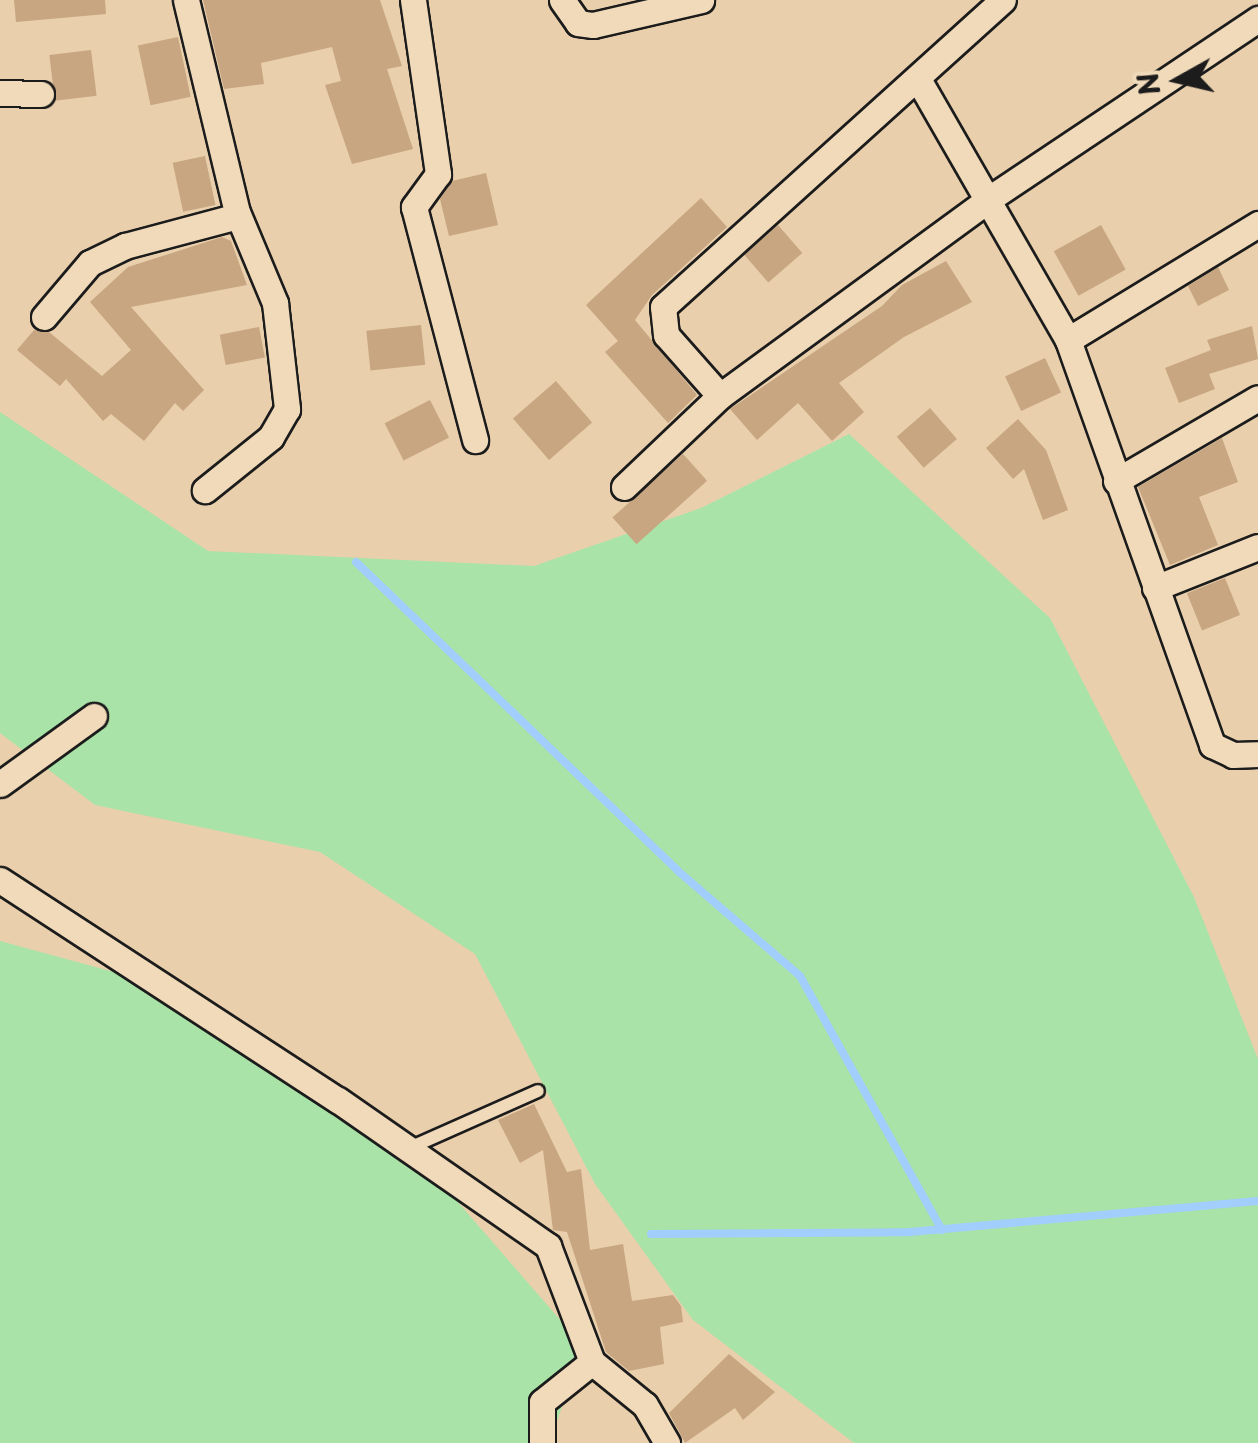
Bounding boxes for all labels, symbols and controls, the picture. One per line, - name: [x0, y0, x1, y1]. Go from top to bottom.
- north arrow: [1128, 30, 1228, 130]
- text: N: [1125, 70, 1171, 98]

